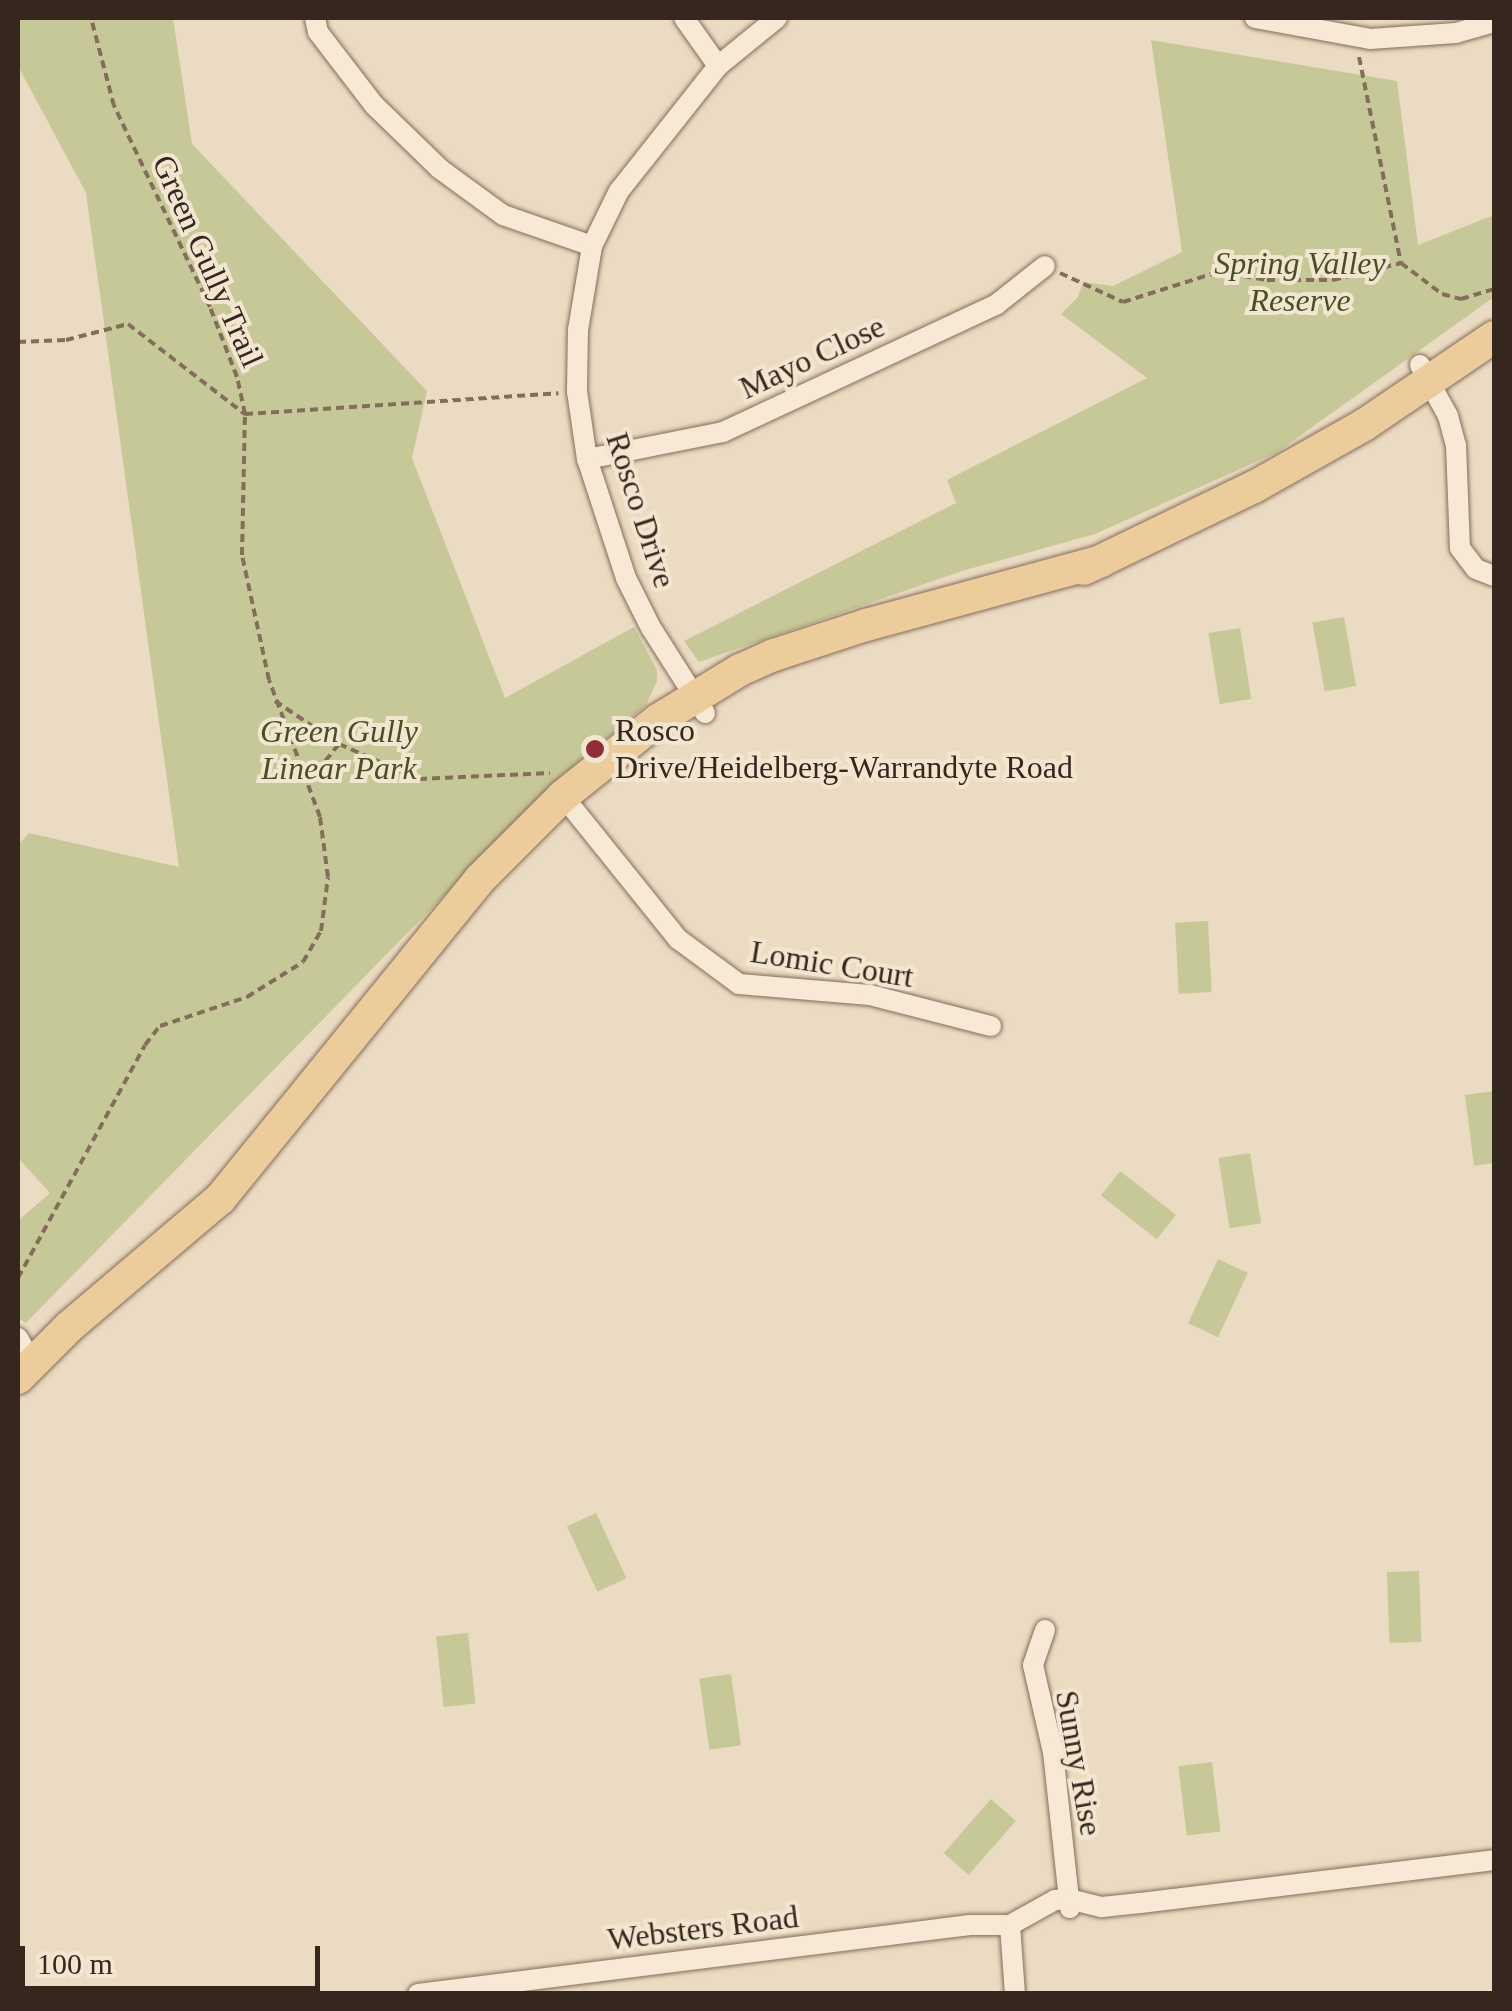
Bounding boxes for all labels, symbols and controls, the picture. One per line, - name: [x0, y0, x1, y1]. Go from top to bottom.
- street label: Green Gully Trail: [144, 149, 272, 373]
- park label: Spring Valley Reserve: [1214, 245, 1386, 320]
- street label: Mayo Close: [733, 307, 891, 407]
- street label: Rosco Drive: [598, 428, 684, 592]
- place label: Rosco Drive/Heidelberg-Warrandyte Road: [615, 712, 1073, 787]
- park label: Green Gully Linear Park: [260, 713, 418, 788]
- marker: Rosco Drive/Heidelberg-Warrandyte Road: [584, 738, 606, 760]
- street label: Lomic Court: [748, 932, 916, 996]
- street label: Sunny Rise: [1047, 1687, 1111, 1839]
- street label: Websters Road: [605, 1897, 801, 1959]
- scale bar: [25, 1926, 325, 1988]
- text: 100 m: [37, 1947, 113, 1980]

